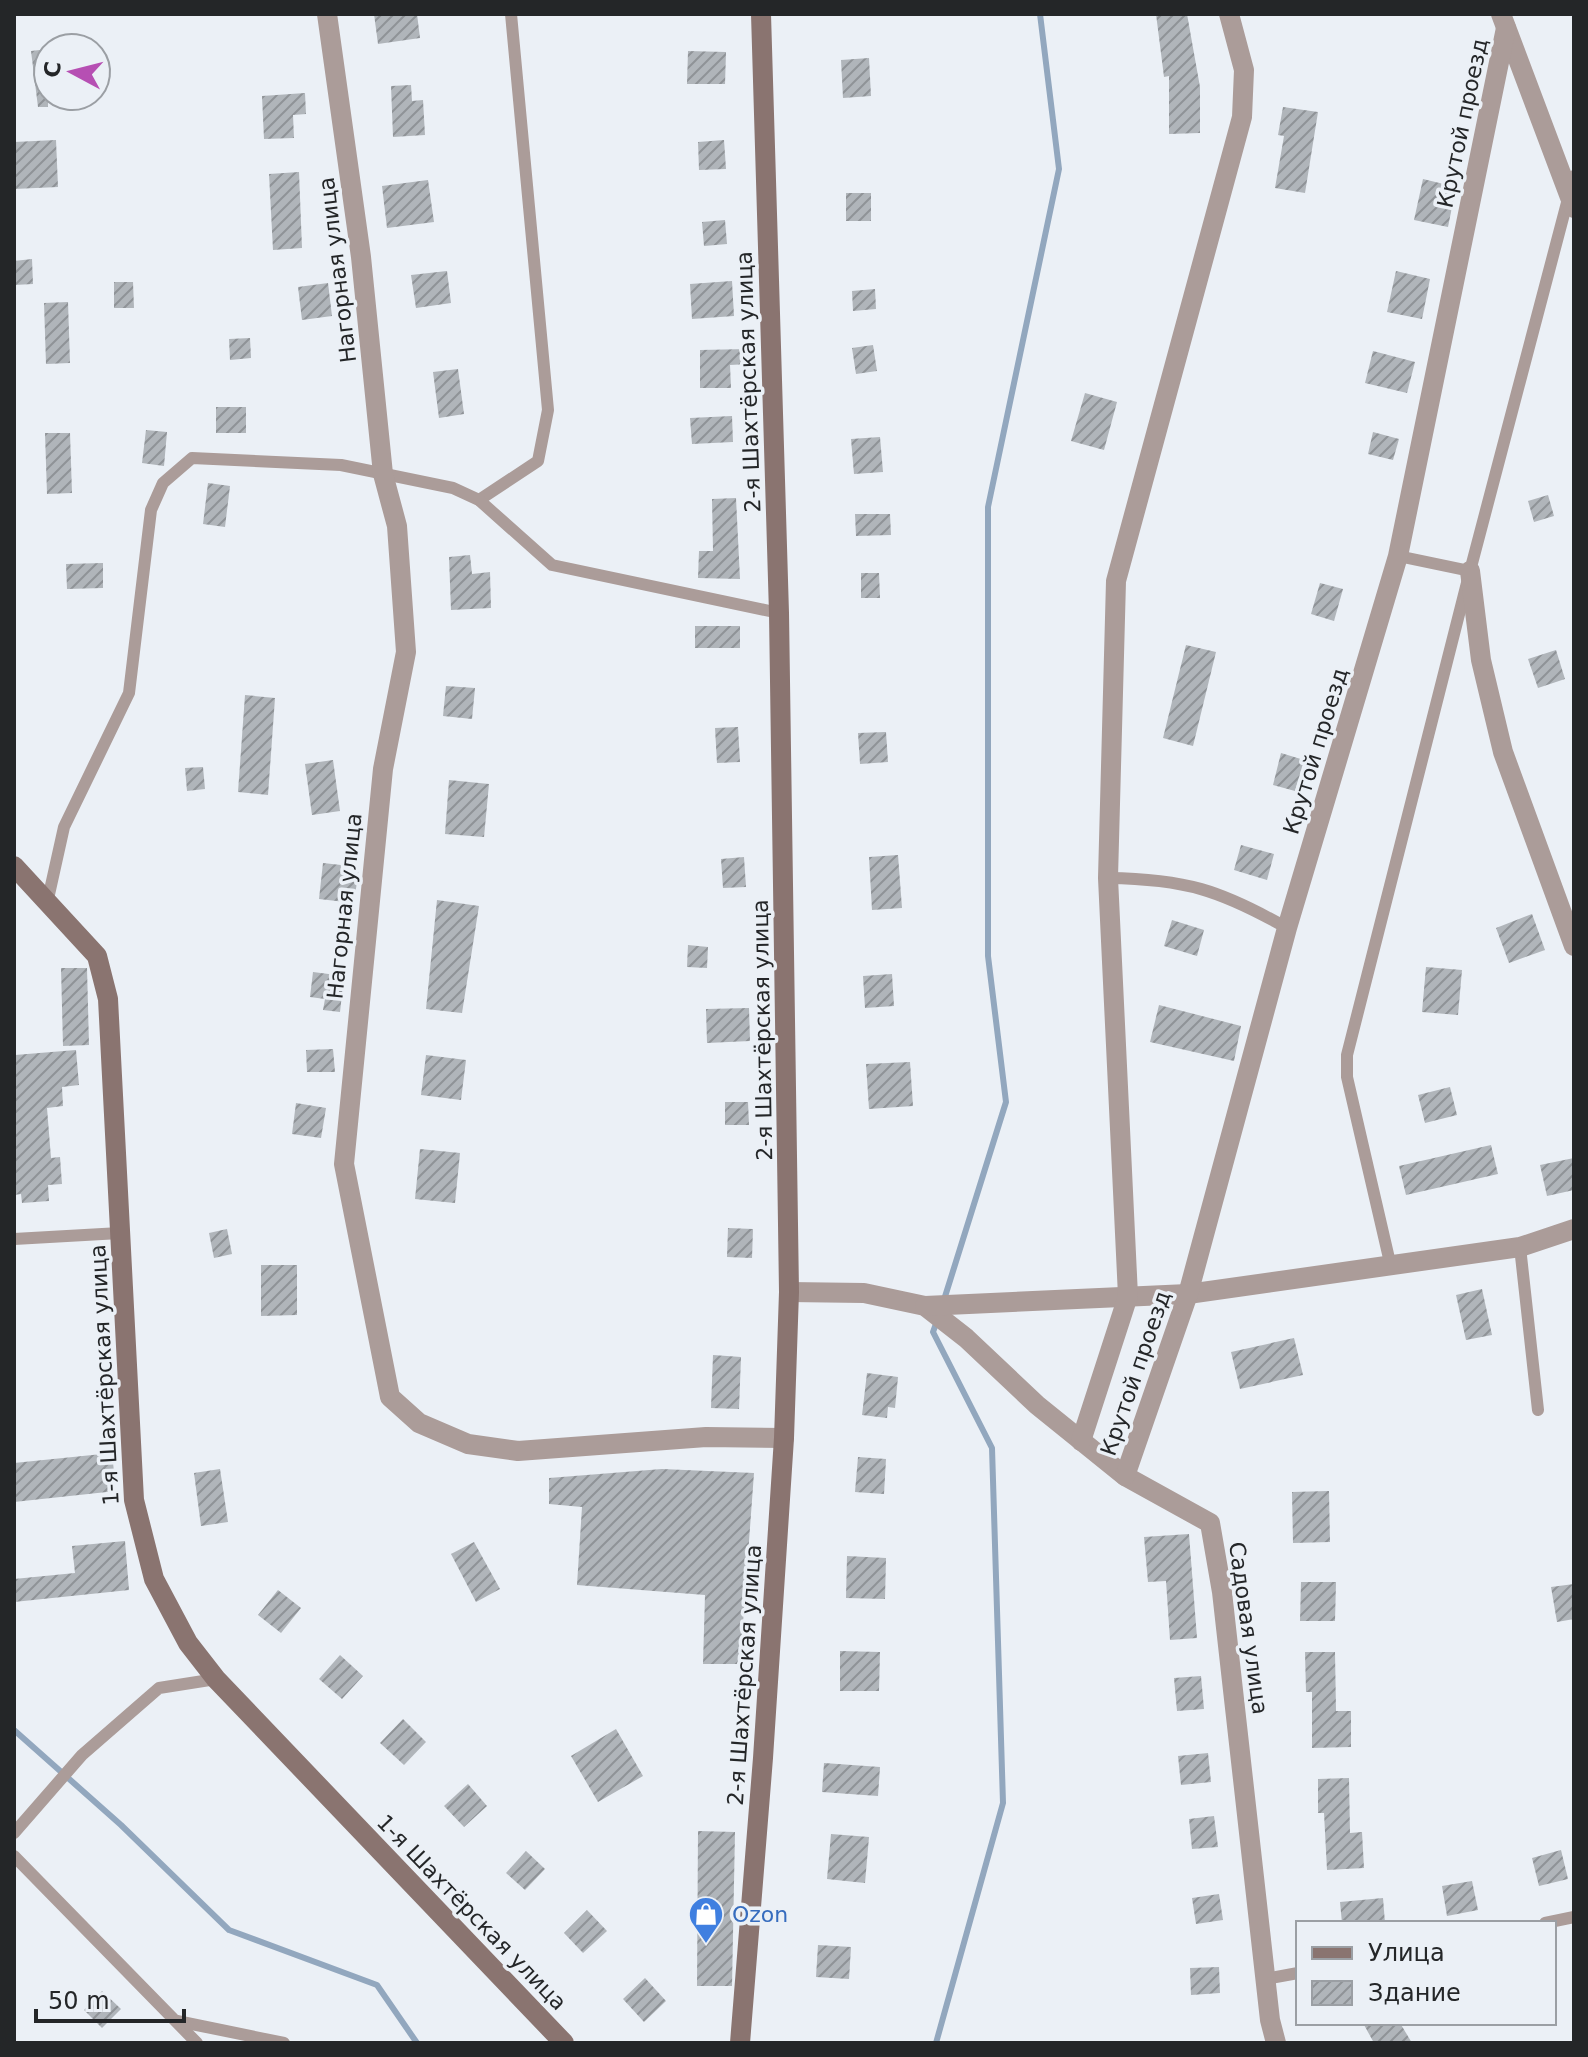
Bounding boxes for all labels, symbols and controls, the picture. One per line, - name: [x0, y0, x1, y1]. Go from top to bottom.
- north arrow: [32, 32, 112, 112]
- street label: Крутой проезд: [1432, 36, 1493, 210]
- text: С: [39, 60, 66, 79]
- street label: Нагорная улица: [314, 176, 361, 364]
- street label: 2-я Шахтёрская улица: [731, 251, 766, 513]
- street label: Крутой проезд: [1278, 665, 1353, 837]
- street label: Нагорная улица: [322, 812, 367, 1000]
- street label: 2-я Шахтёрская улица: [748, 899, 777, 1161]
- street label: 1-я Шахтёрская улица: [85, 1244, 124, 1506]
- street label: Крутой проезд: [1096, 1288, 1175, 1459]
- street label: Садовая улица: [1224, 1540, 1273, 1716]
- street label: 2-я Шахтёрская улица: [723, 1544, 766, 1806]
- street label: 1-я Шахтёрская улица: [372, 1810, 571, 2015]
- shop icon: Ozon: [687, 1895, 725, 1945]
- place label: Ozon: [732, 1902, 788, 1927]
- legend: [1296, 1921, 1556, 2025]
- text: Улица: [1368, 1939, 1445, 1967]
- scale bar: [36, 1973, 184, 2023]
- text: Здание: [1368, 1979, 1461, 2007]
- text: 50 m: [48, 1987, 110, 2015]

